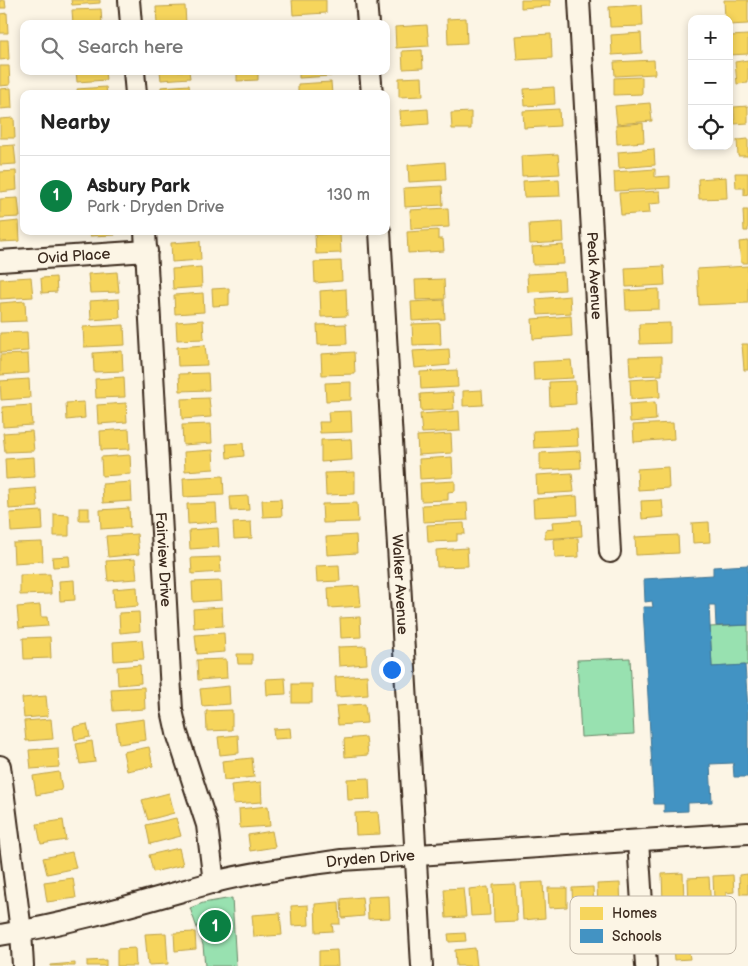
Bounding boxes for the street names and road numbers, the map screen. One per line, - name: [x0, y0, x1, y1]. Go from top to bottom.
- street label: Peak Avenue: [583, 231, 606, 320]
- street label: Ovid Place: [37, 244, 111, 268]
- street label: Fairview Drive: [151, 512, 176, 608]
- street label: Walker Avenue: [388, 534, 413, 635]
- street label: Dryden Drive: [325, 846, 415, 872]

